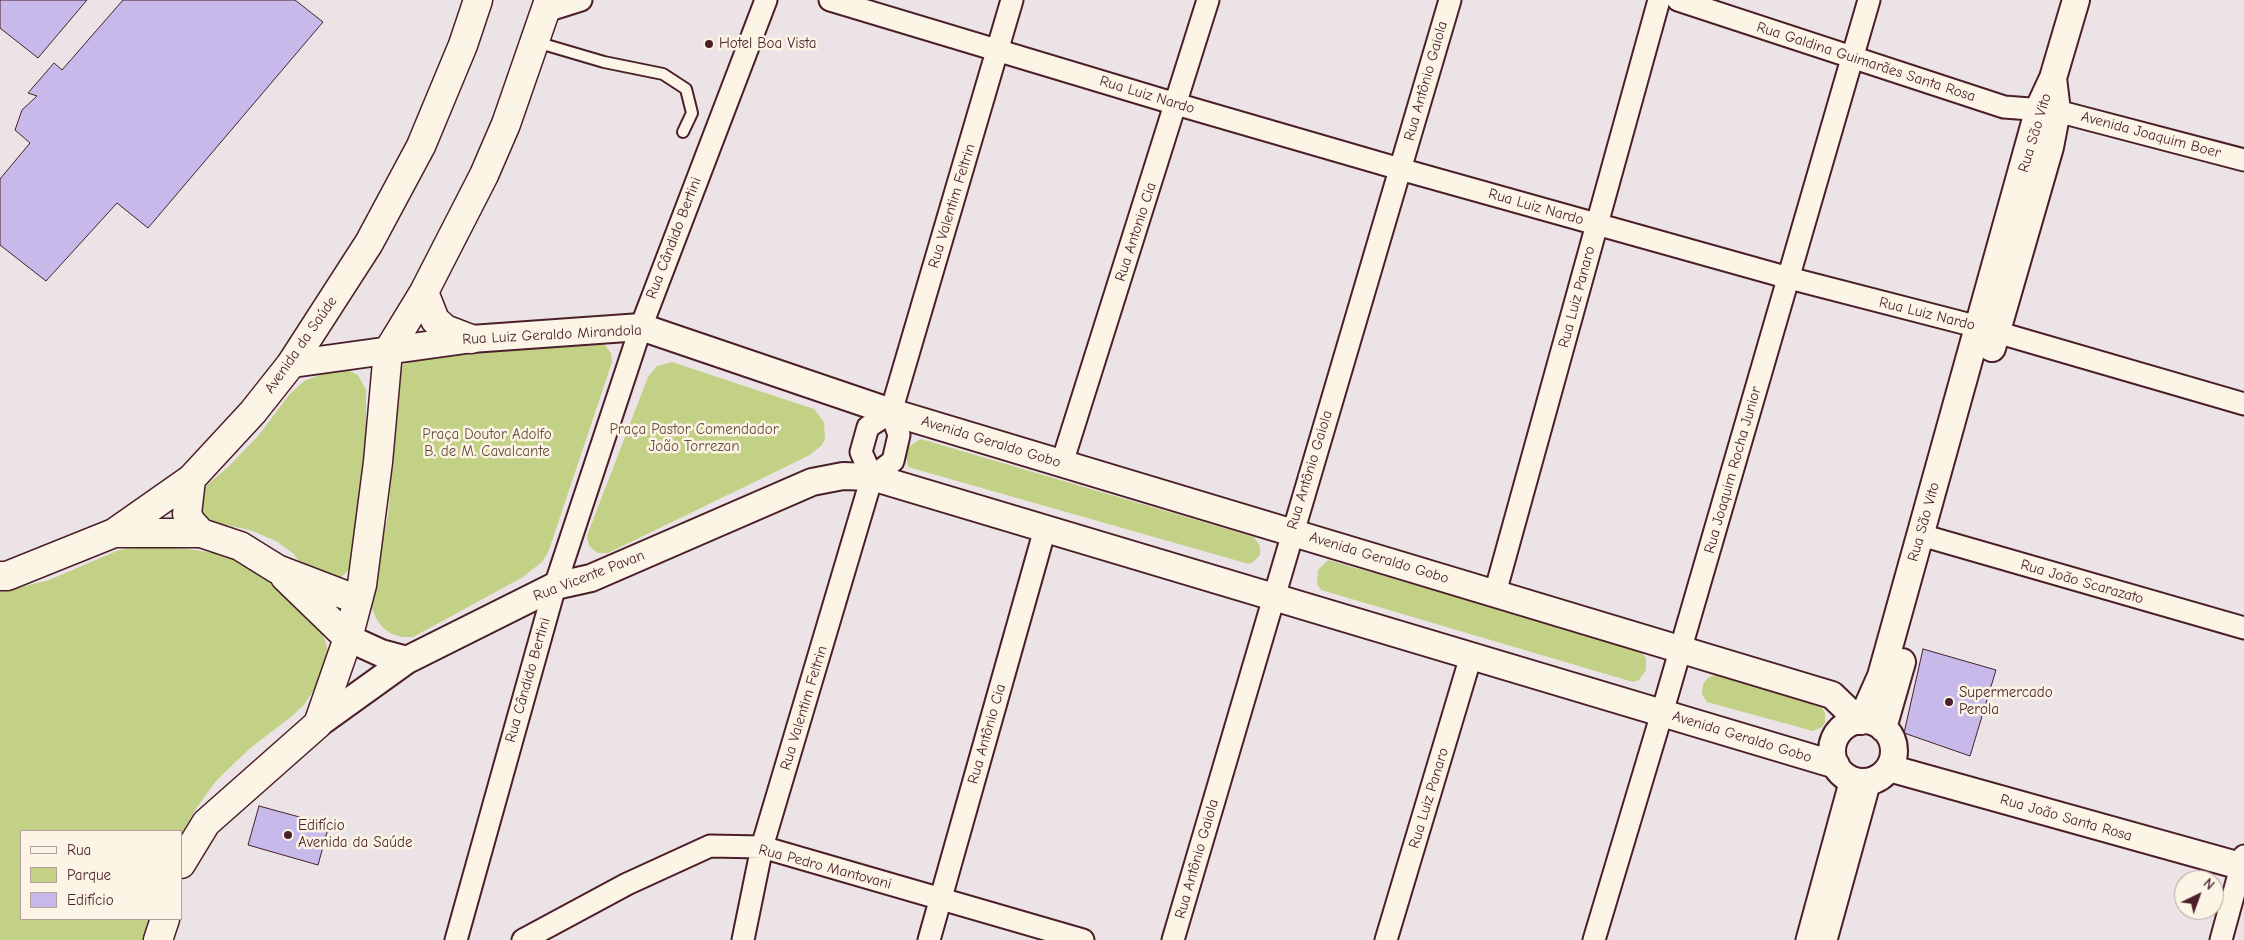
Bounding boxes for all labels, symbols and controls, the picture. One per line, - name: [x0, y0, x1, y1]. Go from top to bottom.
- street label: Rua Galdina Guimarães Santa Rosa: [1754, 18, 1978, 106]
- street label: Rua Antônio Gaiola: [1400, 19, 1452, 143]
- place label: Hotel Boa Vista: [719, 35, 817, 53]
- marker: Hotel Boa Vista: [703, 38, 715, 50]
- street label: Rua Luiz Nardo: [1097, 72, 1197, 118]
- street label: Rua São Vito: [2014, 91, 2056, 175]
- street label: Avenida Joaquim Boer: [2079, 108, 2223, 162]
- street label: Rua Valentim Feltrin: [925, 142, 979, 270]
- street label: Rua Cândido Bertini: [642, 175, 706, 301]
- street label: Rua Antonio Cia: [1112, 180, 1160, 284]
- street label: Rua Luiz Nardo: [1486, 185, 1586, 229]
- street label: Rua Luiz Panaro: [1555, 244, 1599, 350]
- street label: Avenida da Saúde: [261, 293, 341, 397]
- street label: Rua Luiz Nardo: [1877, 293, 1977, 335]
- street label: Rua Luiz Geraldo Mirandola: [462, 321, 642, 349]
- street label: Rua Joaquim Rocha Junior: [1701, 384, 1765, 556]
- street label: Rua Antônio Gaiola: [1283, 408, 1337, 532]
- street label: Avenida Geraldo Gobo: [919, 412, 1063, 472]
- park label: Praça Pastor Comendador João Torrezan: [609, 421, 779, 456]
- park label: Praça Doutor Adolfo B. de M. Cavalcante: [422, 426, 552, 461]
- street label: Rua São Vito: [1904, 480, 1944, 564]
- street label: Avenida Geraldo Gobo: [1307, 528, 1451, 588]
- street label: Rua Vicente Pavan: [531, 547, 647, 605]
- street label: Rua João Scarazato: [2018, 556, 2146, 608]
- street label: Rua Cândido Bertini: [502, 616, 554, 744]
- street label: Rua Valentim Feltrin: [777, 644, 831, 772]
- street label: Rua Antônio Cia: [964, 682, 1010, 786]
- place label: Supermercado Perola: [1959, 684, 2053, 719]
- marker: Supermercado Perola: [1943, 696, 1955, 708]
- street label: Avenida Geraldo Gobo: [1670, 707, 1814, 767]
- street label: Rua Luiz Panaro: [1405, 745, 1453, 851]
- street label: Rua João Santa Rosa: [1998, 791, 2134, 845]
- street label: Rua Antônio Gaiola: [1171, 797, 1223, 921]
- place label: Edifício Avenida da Saúde: [298, 817, 412, 852]
- marker: Edifício Avenida da Saúde: [282, 829, 294, 841]
- legend: [20, 830, 182, 920]
- text: Rua: [67, 841, 91, 859]
- street label: Rua Pedro Mantovani: [757, 841, 893, 893]
- text: Parque: [67, 866, 111, 884]
- north arrow: [2174, 870, 2224, 920]
- text: N: [2200, 875, 2218, 894]
- text: Edifício: [67, 891, 114, 909]

